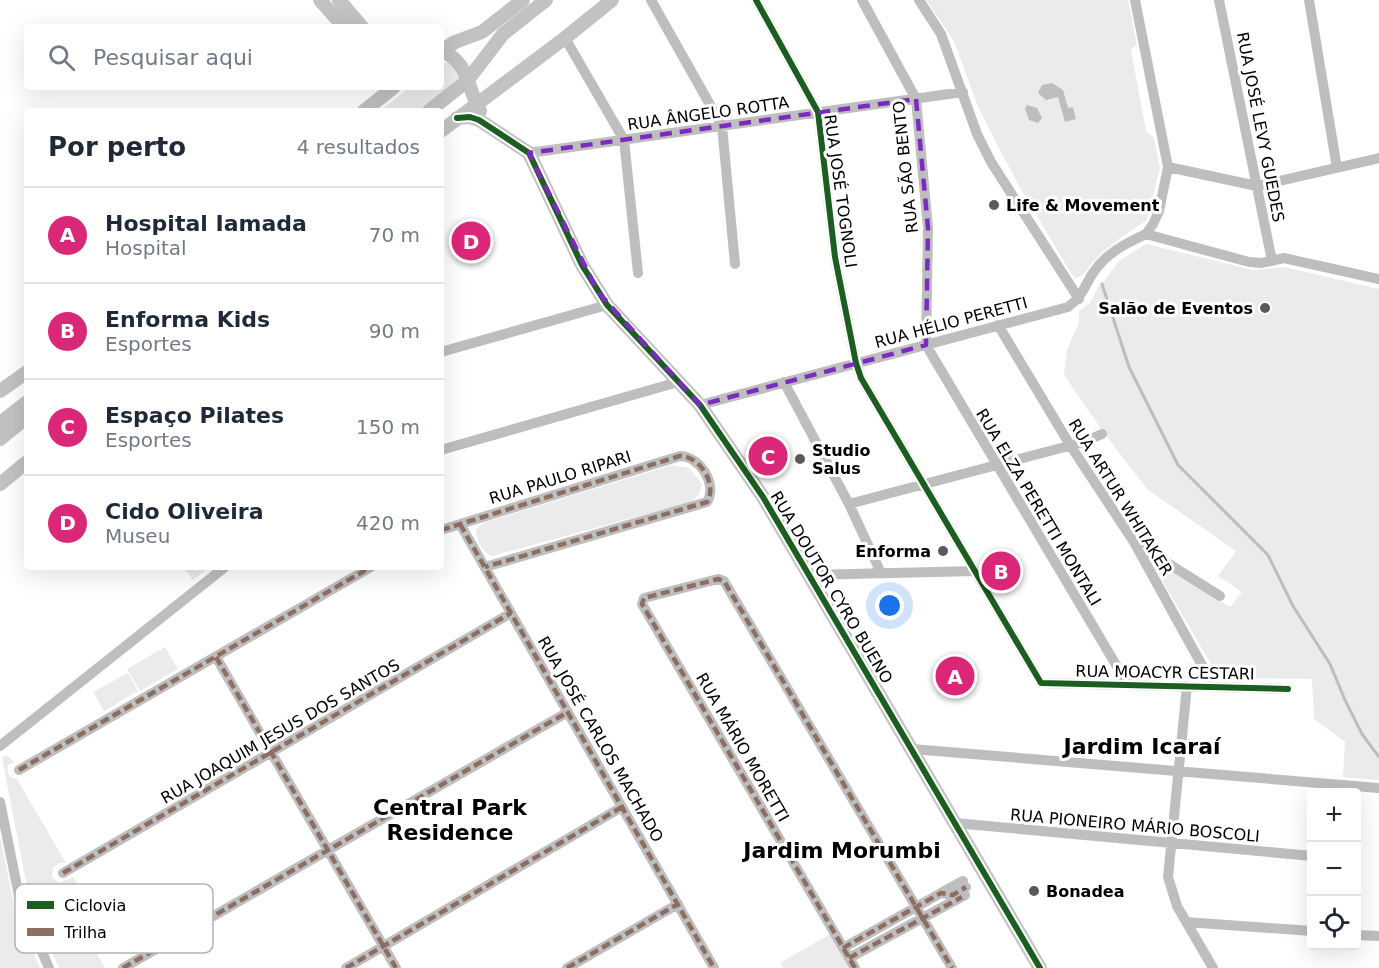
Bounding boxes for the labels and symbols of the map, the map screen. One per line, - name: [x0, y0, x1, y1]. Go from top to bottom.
- street label: RUA JOSÉ LEVY GUEDES: [1233, 30, 1288, 224]
- street label: RUA ÂNGELO ROTTA: [626, 93, 790, 134]
- street label: RUA SÃO BENTO: [889, 100, 922, 234]
- street label: RUA JOSÉ TOGNOLI: [820, 113, 861, 269]
- place label: Life & Movement: [1006, 196, 1160, 215]
- marker: Life & Movement: [987, 198, 1001, 212]
- pin: D: [452, 218, 490, 264]
- street label: RUA HÉLIO PERETTI: [873, 293, 1030, 352]
- place label: Salão de Eventos: [1098, 299, 1253, 318]
- marker: Salão de Eventos: [1258, 301, 1272, 315]
- street label: RUA ELZA PERETTI MONTALI: [972, 405, 1105, 609]
- street label: RUA ARTUR WHITAKER: [1065, 415, 1177, 579]
- pin: C: [748, 434, 788, 478]
- place label: Studio Salus: [812, 441, 871, 478]
- street label: RUA PAULO RIPARI: [487, 447, 633, 508]
- marker: Studio Salus: [793, 452, 807, 466]
- street label: RUA DOUTOR CYRO BUENO: [767, 488, 897, 687]
- place label: Enforma: [855, 542, 931, 561]
- marker: Enforma: [936, 544, 950, 558]
- pin: B: [982, 548, 1020, 594]
- your location: [875, 591, 904, 620]
- street label: RUA JOSÉ CARLOS MACHADO: [534, 633, 667, 846]
- pin: A: [936, 654, 974, 698]
- street label: RUA JOAQUIM JESUS DOS SANTOS: [158, 655, 403, 808]
- street label: RUA MOACYR CESTARI: [1075, 661, 1255, 684]
- street label: RUA MÁRIO MORETTI: [692, 669, 793, 825]
- district label: Jardim Icaraí: [1061, 734, 1222, 759]
- district label: Central Park Residence: [373, 795, 528, 845]
- street label: RUA PIONEIRO MÁRIO BOSCOLI: [1009, 805, 1261, 846]
- district label: Jardim Morumbi: [741, 838, 941, 863]
- place label: Bonadea: [1046, 882, 1124, 901]
- legend: [15, 884, 213, 953]
- marker: Bonadea: [1027, 884, 1041, 898]
- text: Ciclovia: [64, 896, 126, 915]
- text: Trilha: [63, 923, 107, 942]

